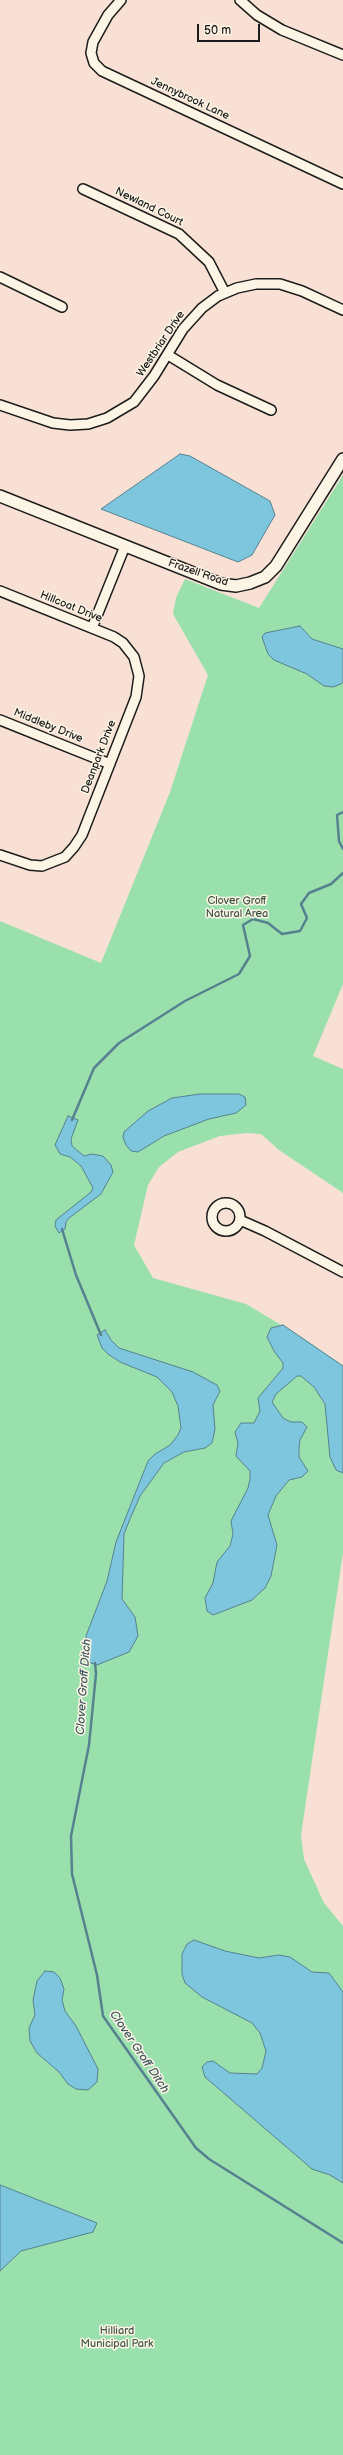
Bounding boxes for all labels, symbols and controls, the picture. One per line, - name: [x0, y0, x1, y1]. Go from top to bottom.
- scale bar: [199, 16, 262, 42]
- text: 50 m: [204, 23, 231, 38]
- street label: Jennybrook Lane: [149, 75, 231, 123]
- street label: Newland Court: [113, 185, 185, 229]
- street label: Westbriar Drive: [134, 309, 188, 379]
- street label: Frazell Road: [166, 557, 230, 589]
- street label: Hillcoat Drive: [38, 589, 104, 625]
- street label: Middleby Drive: [11, 706, 85, 746]
- street label: Deanpark Drive: [79, 718, 119, 796]
- park label: Clover Groff Natural Area: [206, 894, 268, 920]
- water label: Clover Groff Ditch: [73, 1638, 95, 1736]
- water label: Clover Groff Ditch: [106, 2008, 172, 2096]
- park label: Hilliard Municipal Park: [81, 2324, 153, 2350]

